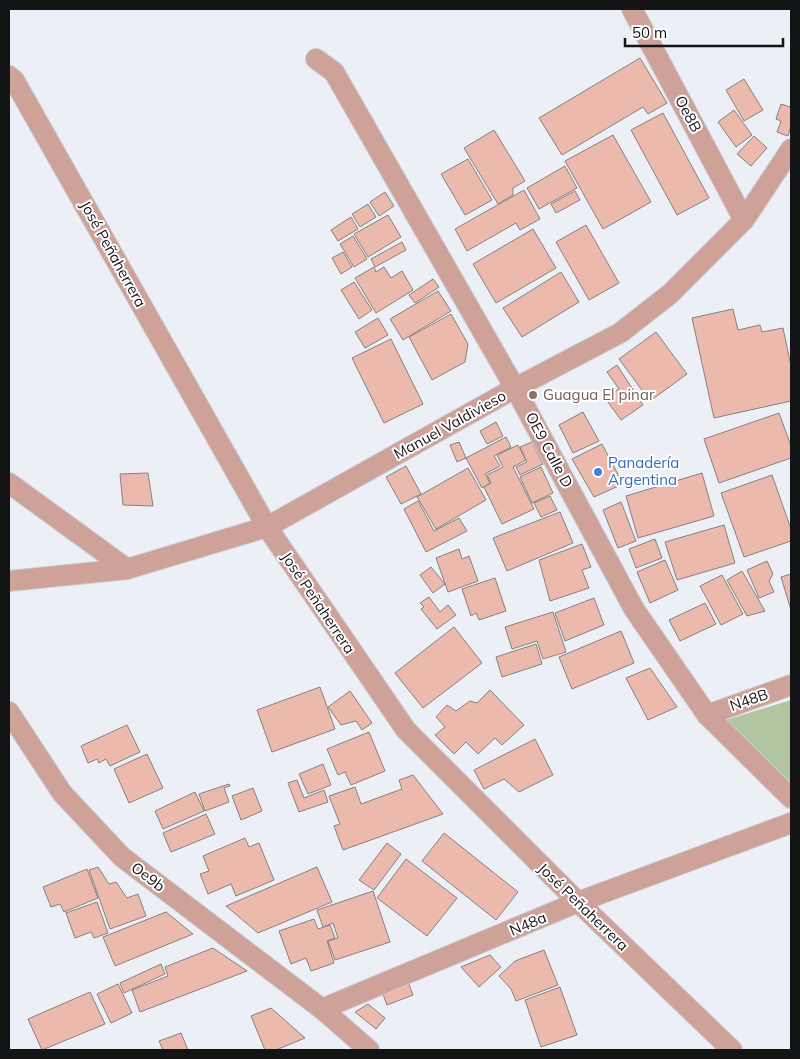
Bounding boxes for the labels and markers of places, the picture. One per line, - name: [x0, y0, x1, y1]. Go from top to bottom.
- place label: Guagua El pinar: [543, 385, 655, 404]
- marker: Guagua El pinar: [527, 389, 539, 401]
- place label: Panadería Argentina: [608, 453, 679, 489]
- marker: Panadería Argentina: [592, 466, 604, 478]

